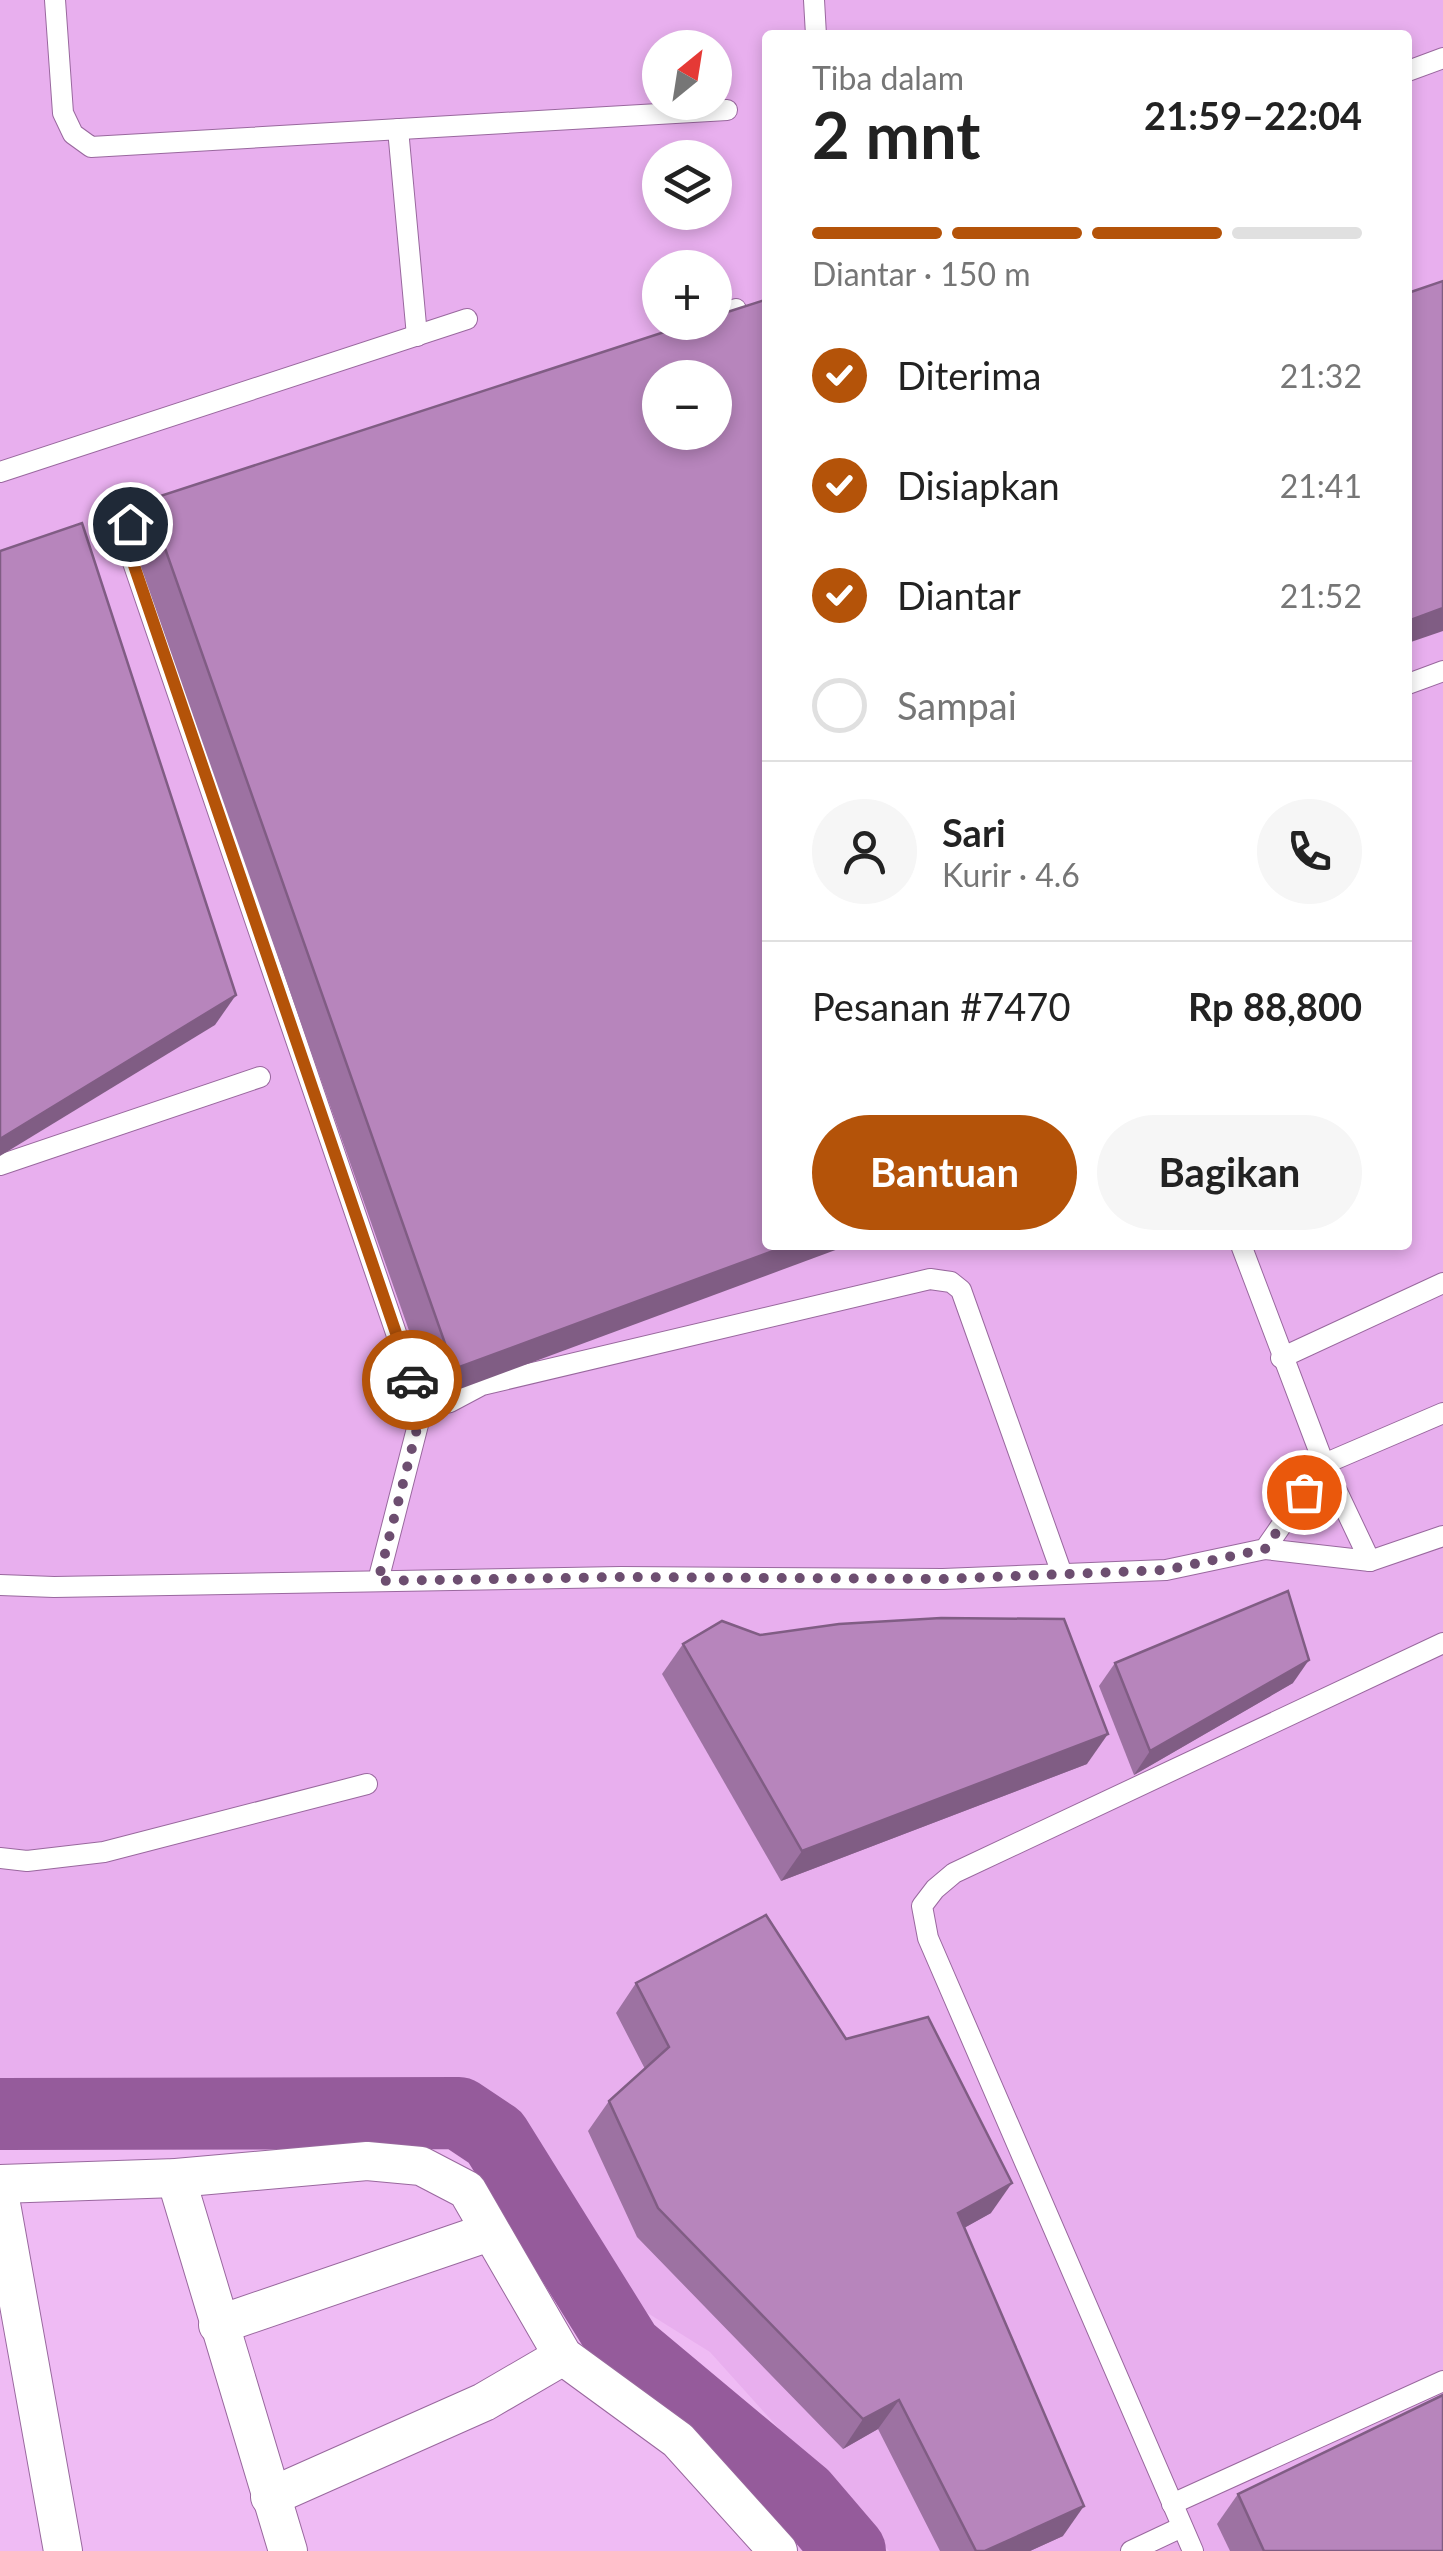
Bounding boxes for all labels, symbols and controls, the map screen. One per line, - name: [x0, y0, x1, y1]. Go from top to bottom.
- north arrow: [642, 30, 732, 120]
- map controls: [642, 30, 732, 450]
- text: Tiba dalam: [812, 58, 964, 97]
- text: 21:59–22:04: [1144, 92, 1362, 138]
- text: 2 mnt: [812, 95, 980, 173]
- button: layers: [642, 140, 732, 230]
- button: +: [642, 250, 732, 340]
- text: Diantar · 150 m: [812, 254, 1030, 293]
- icon: check: [812, 348, 867, 403]
- text: Diterima: [897, 352, 1041, 398]
- text: 21:32: [1280, 356, 1362, 395]
- button: −: [642, 360, 732, 450]
- icon: check: [812, 458, 867, 513]
- text: Disiapkan: [897, 462, 1060, 508]
- text: 21:41: [1280, 466, 1362, 505]
- pin: [88, 482, 173, 567]
- icon: home: [103, 497, 158, 552]
- icon: check: [812, 568, 867, 623]
- text: Diantar: [897, 572, 1021, 618]
- text: 21:52: [1280, 576, 1362, 615]
- text: Sampai: [897, 682, 1017, 728]
- button: person: [812, 799, 917, 904]
- button: phone: [1257, 799, 1362, 904]
- text: Sari: [942, 809, 1006, 855]
- text: Kurir · 4.6: [942, 855, 1080, 894]
- text: Pesanan #7470: [812, 983, 1070, 1029]
- text: Rp 88,800: [1188, 983, 1362, 1029]
- button: Bantuan: [812, 1115, 1077, 1230]
- button: Bagikan: [1097, 1115, 1362, 1230]
- courier: [362, 1330, 462, 1430]
- icon: car: [385, 1353, 440, 1408]
- pin: [1262, 1450, 1347, 1535]
- icon: bag: [1277, 1465, 1332, 1520]

